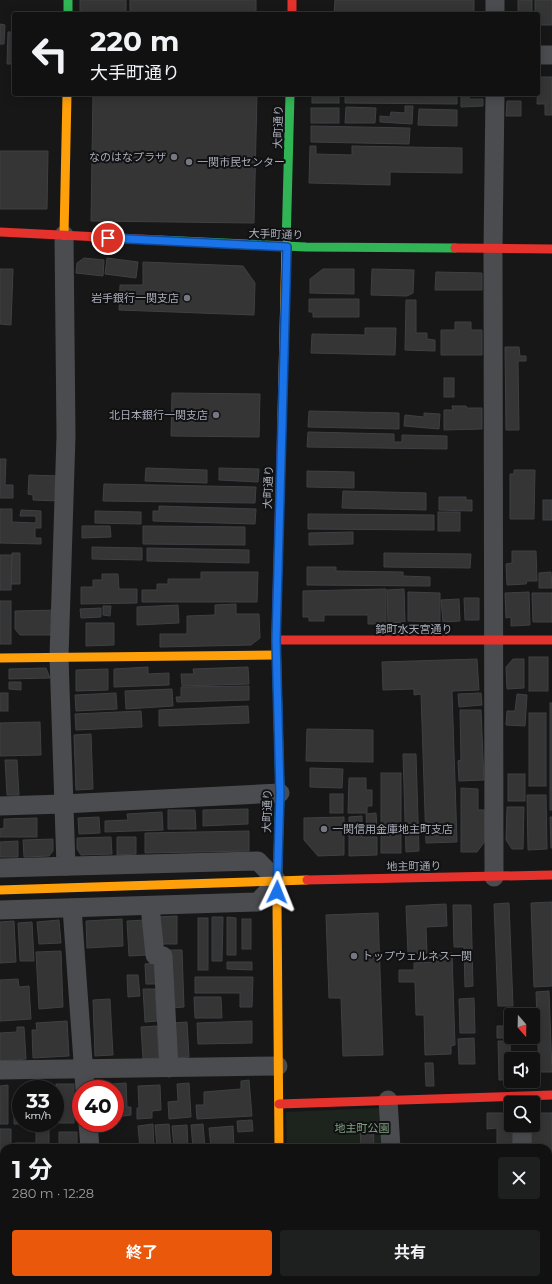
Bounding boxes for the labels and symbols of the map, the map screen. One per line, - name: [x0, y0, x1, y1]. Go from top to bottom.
- street label: 大町通り: [271, 105, 285, 149]
- place label: なのはなプラザ: [89, 150, 166, 164]
- marker: なのはなプラザ: [169, 152, 179, 162]
- place label: 一関市民センター: [197, 155, 285, 169]
- marker: 一関市民センター: [184, 157, 194, 167]
- pin: [91, 221, 125, 255]
- street label: 大手町通り: [248, 226, 304, 242]
- place label: 岩手銀行一関支店: [91, 291, 179, 305]
- marker: 岩手銀行一関支店: [182, 293, 192, 303]
- place label: 北日本銀行一関支店: [109, 408, 208, 422]
- marker: 北日本銀行一関支店: [211, 410, 221, 420]
- street label: 大町通り: [260, 465, 276, 509]
- street label: 錦町水天宮通り: [376, 622, 453, 636]
- street label: 大町通り: [260, 789, 274, 833]
- place label: 一関信用金庫地主町支店: [332, 822, 453, 836]
- marker: 一関信用金庫地主町支店: [319, 824, 329, 834]
- street label: 地主町通り: [386, 859, 442, 873]
- position arrow: [256, 871, 298, 913]
- place label: トップウェルネス一関: [362, 949, 472, 963]
- marker: トップウェルネス一関: [349, 951, 359, 961]
- north arrow: [504, 1008, 540, 1044]
- speed limit sign: 40: [72, 1080, 124, 1132]
- park label: 地主町公園: [335, 1121, 390, 1135]

